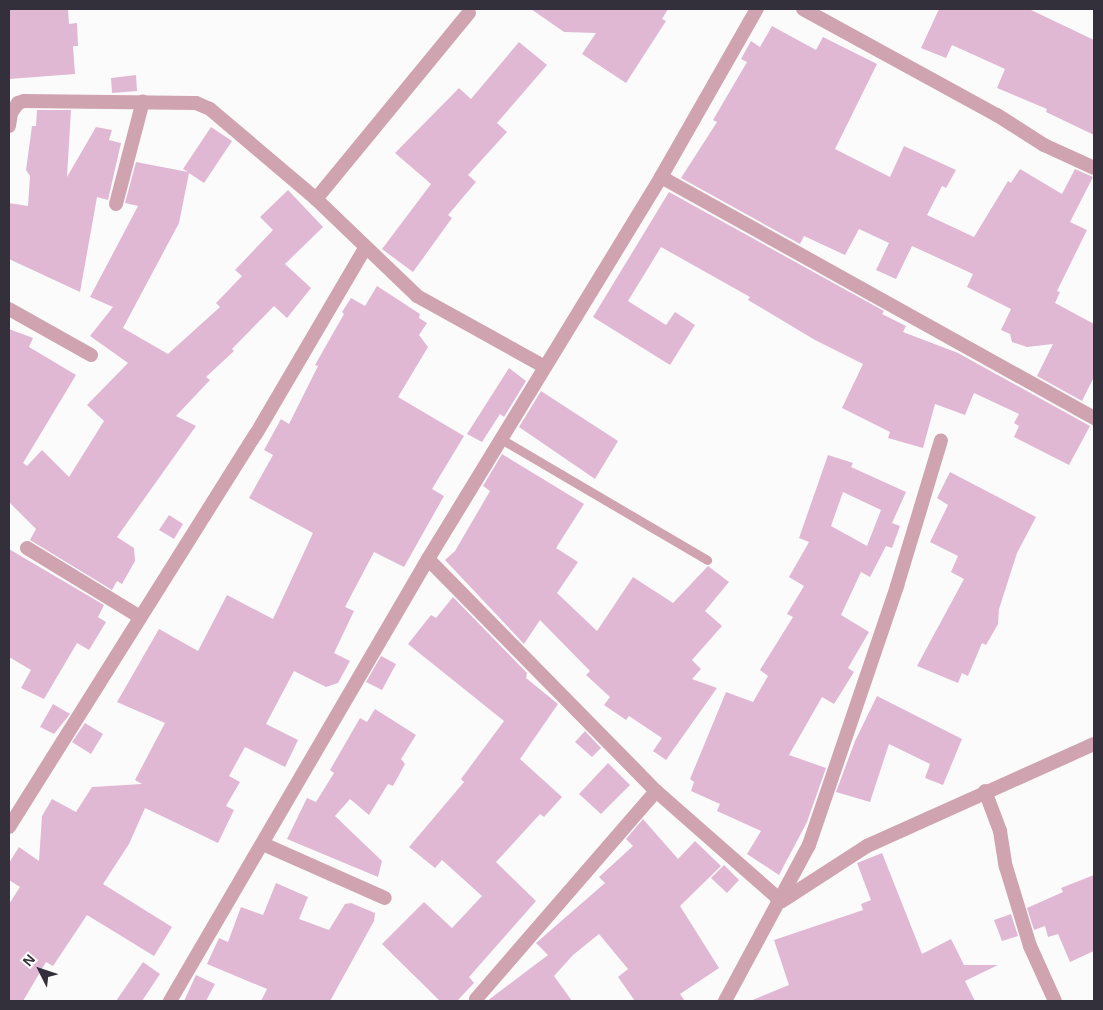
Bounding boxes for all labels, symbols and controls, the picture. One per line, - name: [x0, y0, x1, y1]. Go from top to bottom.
- north arrow: [15, 945, 65, 995]
- text: N: [19, 951, 38, 969]

